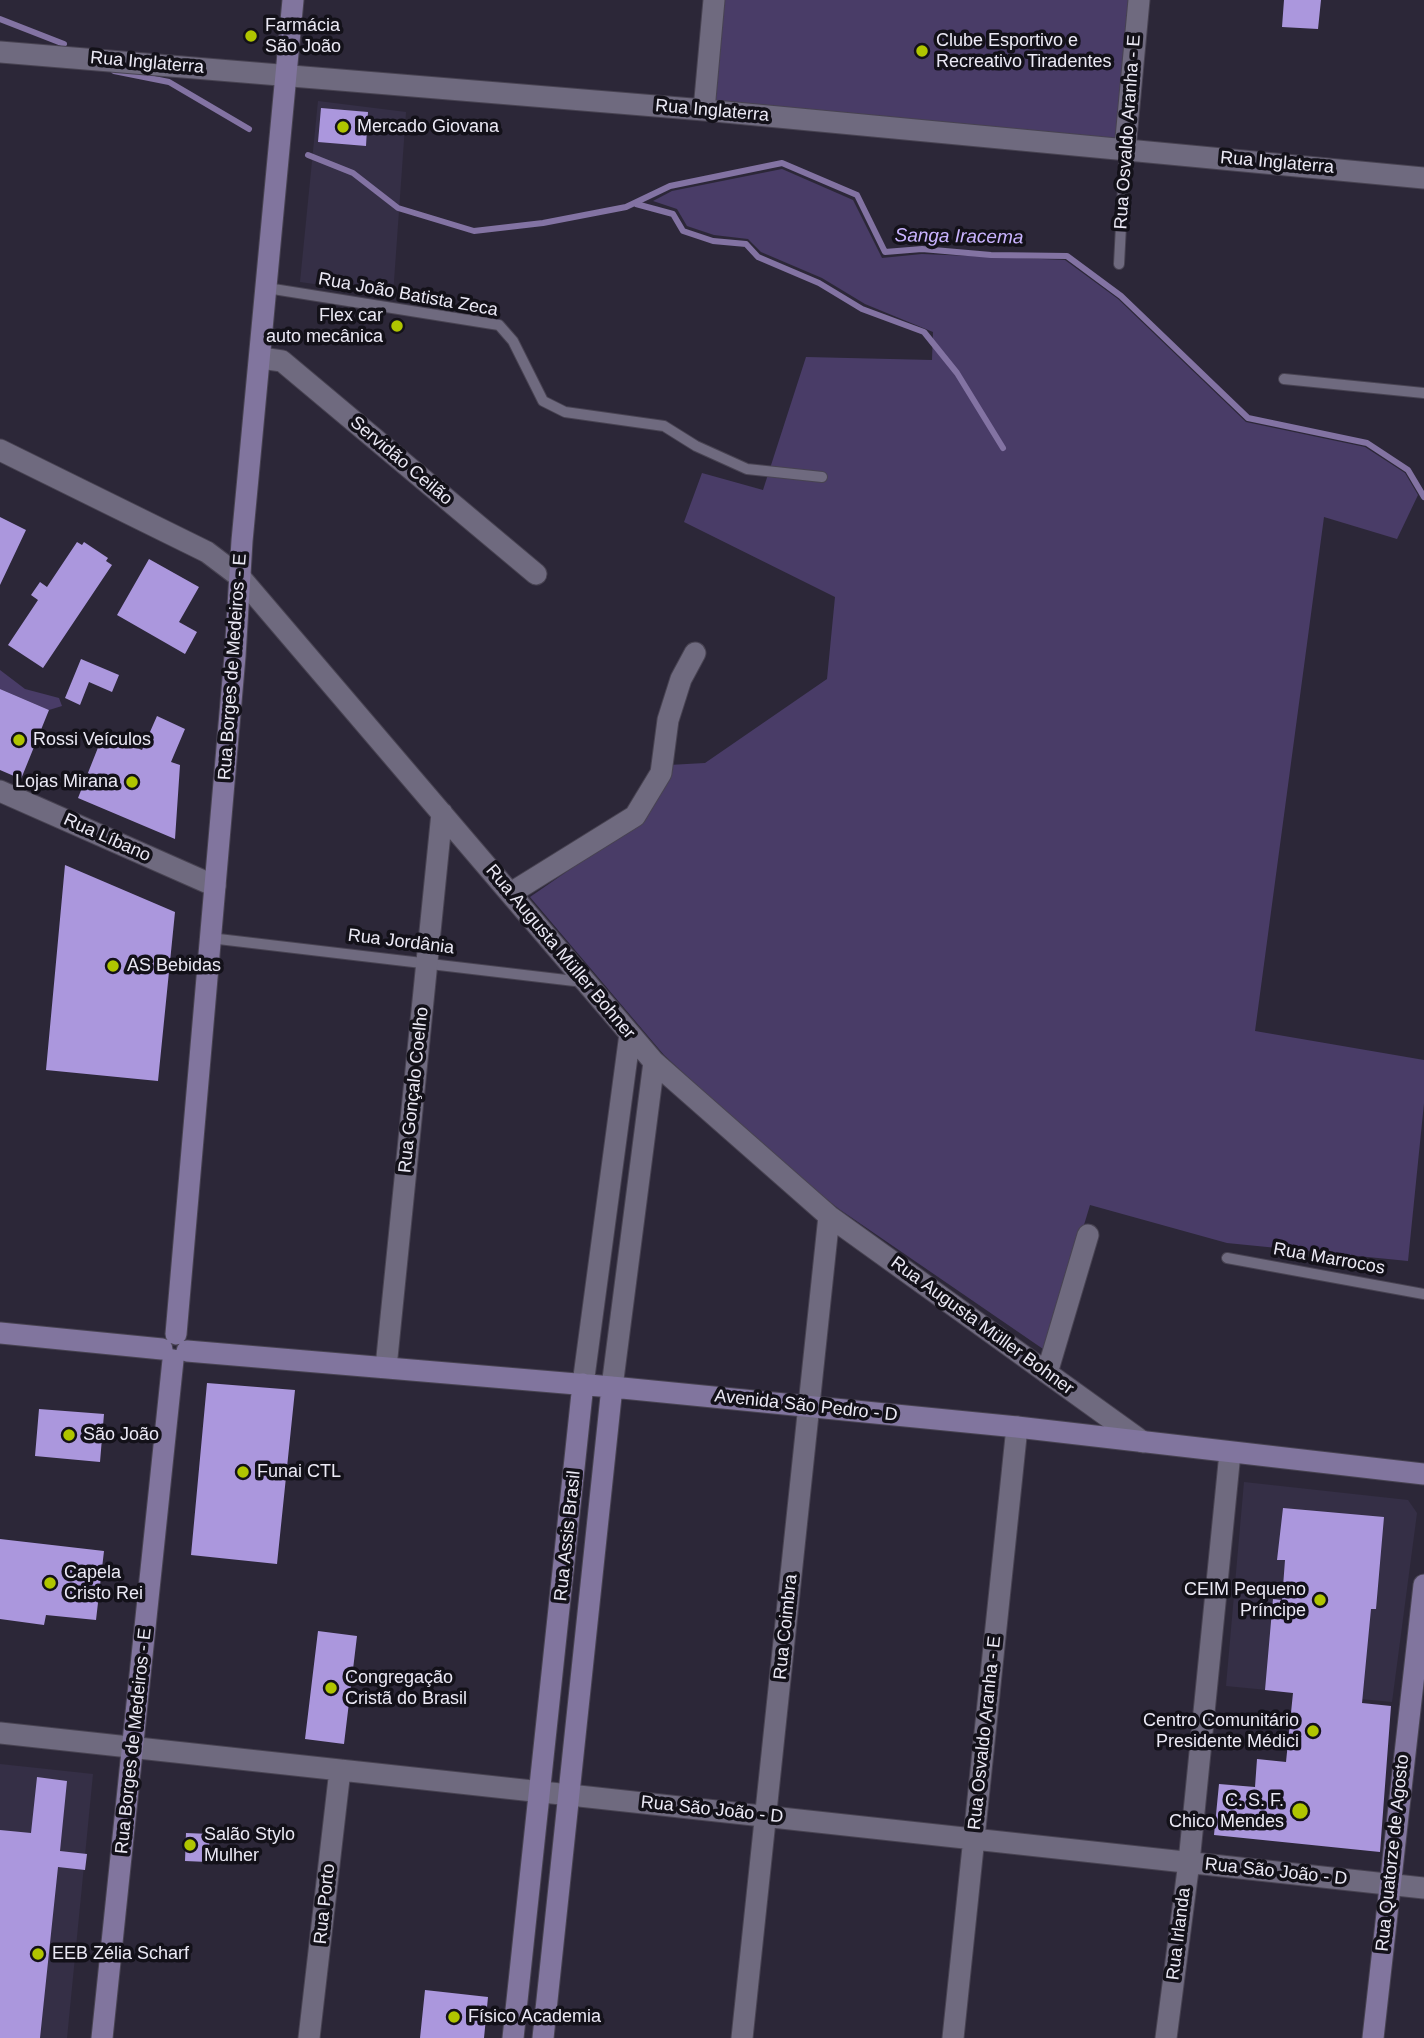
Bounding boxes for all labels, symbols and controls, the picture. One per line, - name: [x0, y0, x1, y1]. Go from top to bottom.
- place label: Farmácia São João: [265, 15, 341, 58]
- marker: Farmácia São João: [243, 28, 259, 44]
- place label: Clube Esportivo e Recreativo Tiradentes: [936, 30, 1111, 72]
- street label: Rua Osvaldo Aranha - E: [1110, 34, 1146, 230]
- marker: Clube Esportivo e Recreativo Tiradentes: [914, 43, 930, 59]
- street label: Rua Inglaterra: [89, 47, 205, 79]
- street label: Rua Inglaterra: [654, 95, 770, 127]
- place label: Mercado Giovana: [357, 116, 499, 138]
- marker: Mercado Giovana: [335, 119, 351, 135]
- street label: Rua Inglaterra: [1219, 147, 1335, 179]
- water label: Sanga Iracema: [894, 224, 1024, 250]
- street label: Rua João Batista Zeca: [316, 269, 500, 321]
- place label: Flex car auto mecânica: [266, 305, 383, 348]
- marker: Flex car auto mecânica: [389, 318, 405, 334]
- street label: Servidão Ceilão: [345, 412, 457, 510]
- street label: Rua Borges de Medeiros - E: [214, 553, 252, 781]
- place label: Rossi Veículos: [33, 729, 151, 751]
- marker: Rossi Veículos: [11, 732, 27, 748]
- place label: Lojas Mirana: [15, 771, 118, 793]
- marker: Lojas Mirana: [124, 774, 140, 790]
- street label: Rua Líbano: [60, 809, 154, 867]
- street label: Rua Augusta Müller Bohner: [481, 860, 639, 1044]
- street label: Rua Jordânia: [347, 925, 455, 959]
- place label: AS Bebidas: [127, 955, 221, 977]
- marker: AS Bebidas: [105, 958, 121, 974]
- street label: Rua Gonçalo Coelho: [395, 1006, 433, 1174]
- street label: Rua Marrocos: [1271, 1239, 1387, 1279]
- street label: Rua Augusta Müller Bohner: [886, 1252, 1078, 1400]
- street label: Avenida São Pedro - D: [713, 1386, 899, 1426]
- place label: São João: [83, 1424, 159, 1446]
- marker: São João: [61, 1427, 77, 1443]
- place label: Funai CTL: [257, 1461, 341, 1483]
- marker: Funai CTL: [235, 1464, 251, 1480]
- street label: Rua Assis Brasil: [550, 1470, 586, 1602]
- place label: Capela Cristo Rei: [64, 1562, 143, 1604]
- street label: Rua Coimbra: [770, 1573, 802, 1681]
- marker: Capela Cristo Rei: [42, 1575, 58, 1591]
- place label: CEIM Pequeno Príncipe: [1184, 1579, 1306, 1622]
- marker: CEIM Pequeno Príncipe: [1312, 1592, 1328, 1608]
- street label: Rua Borges de Medeiros - E: [111, 1627, 157, 1855]
- street label: Rua Osvaldo Aranha - E: [964, 1635, 1006, 1831]
- place label: Congregação Cristã do Brasil: [345, 1667, 467, 1710]
- marker: Congregação Cristã do Brasil: [323, 1680, 339, 1696]
- place label: Centro Comunitário Presidente Médici: [1143, 1710, 1299, 1752]
- marker: Centro Comunitário Presidente Médici: [1305, 1723, 1321, 1739]
- street label: Rua Quatorze de Agosto: [1372, 1753, 1414, 1953]
- place label: C. S. F. Chico Mendes: [1169, 1790, 1284, 1832]
- street label: Rua São João - D: [640, 1792, 784, 1828]
- marker: C. S. F. Chico Mendes: [1290, 1801, 1310, 1821]
- place label: Salão Stylo Mulher: [204, 1824, 295, 1867]
- marker: Salão Stylo Mulher: [182, 1837, 198, 1853]
- street label: Rua São João - D: [1204, 1854, 1348, 1890]
- street label: Rua Porto: [310, 1863, 340, 1945]
- street label: Rua Irlanda: [1163, 1887, 1195, 1981]
- place label: EEB Zélia Scharf: [52, 1943, 189, 1965]
- marker: EEB Zélia Scharf: [30, 1946, 46, 1962]
- place label: Físico Academia: [468, 2006, 601, 2028]
- marker: Físico Academia: [446, 2009, 462, 2025]

